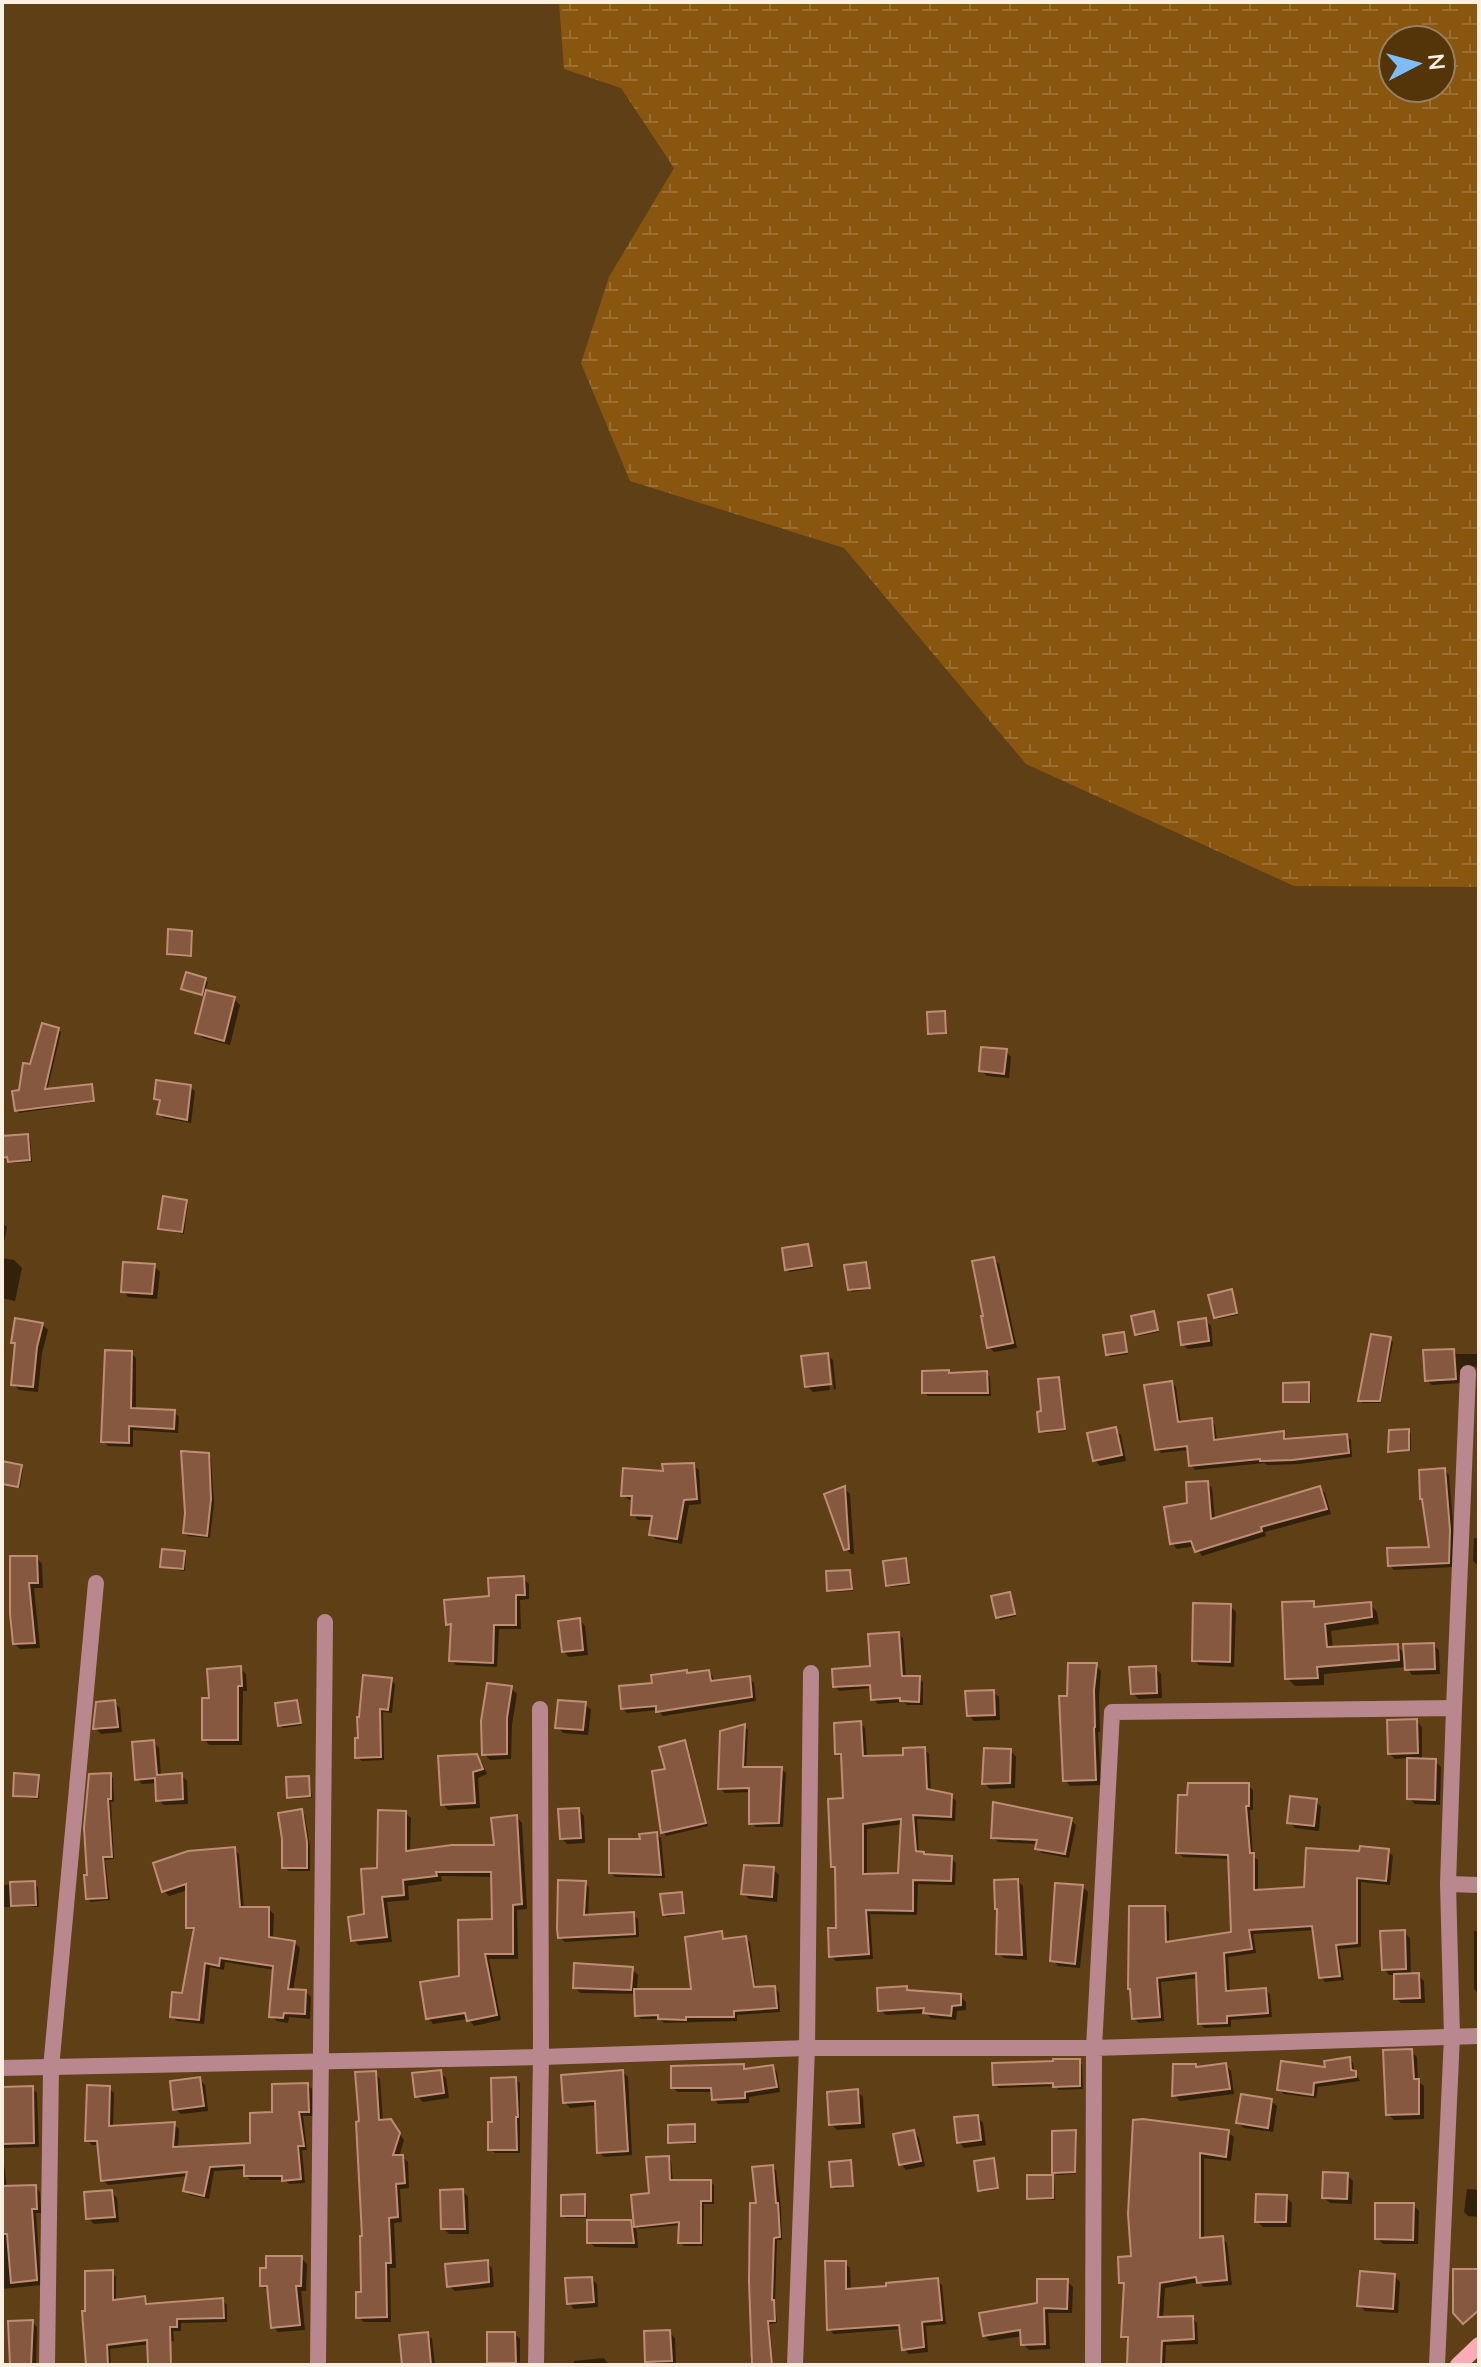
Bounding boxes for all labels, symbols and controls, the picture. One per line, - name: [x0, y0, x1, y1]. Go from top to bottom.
- north arrow: [1377, 24, 1457, 104]
- text: N: [1420, 52, 1452, 72]

